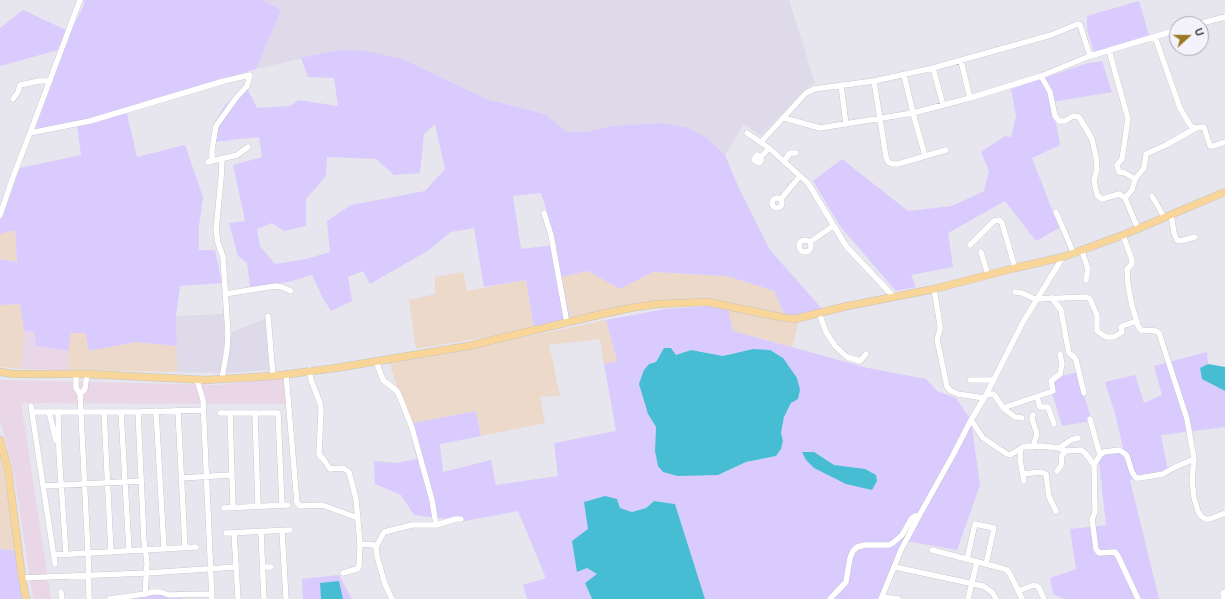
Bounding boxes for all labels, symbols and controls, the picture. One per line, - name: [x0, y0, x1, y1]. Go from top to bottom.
- north arrow: [1169, 16, 1209, 56]
- text: U: [1191, 26, 1207, 38]

